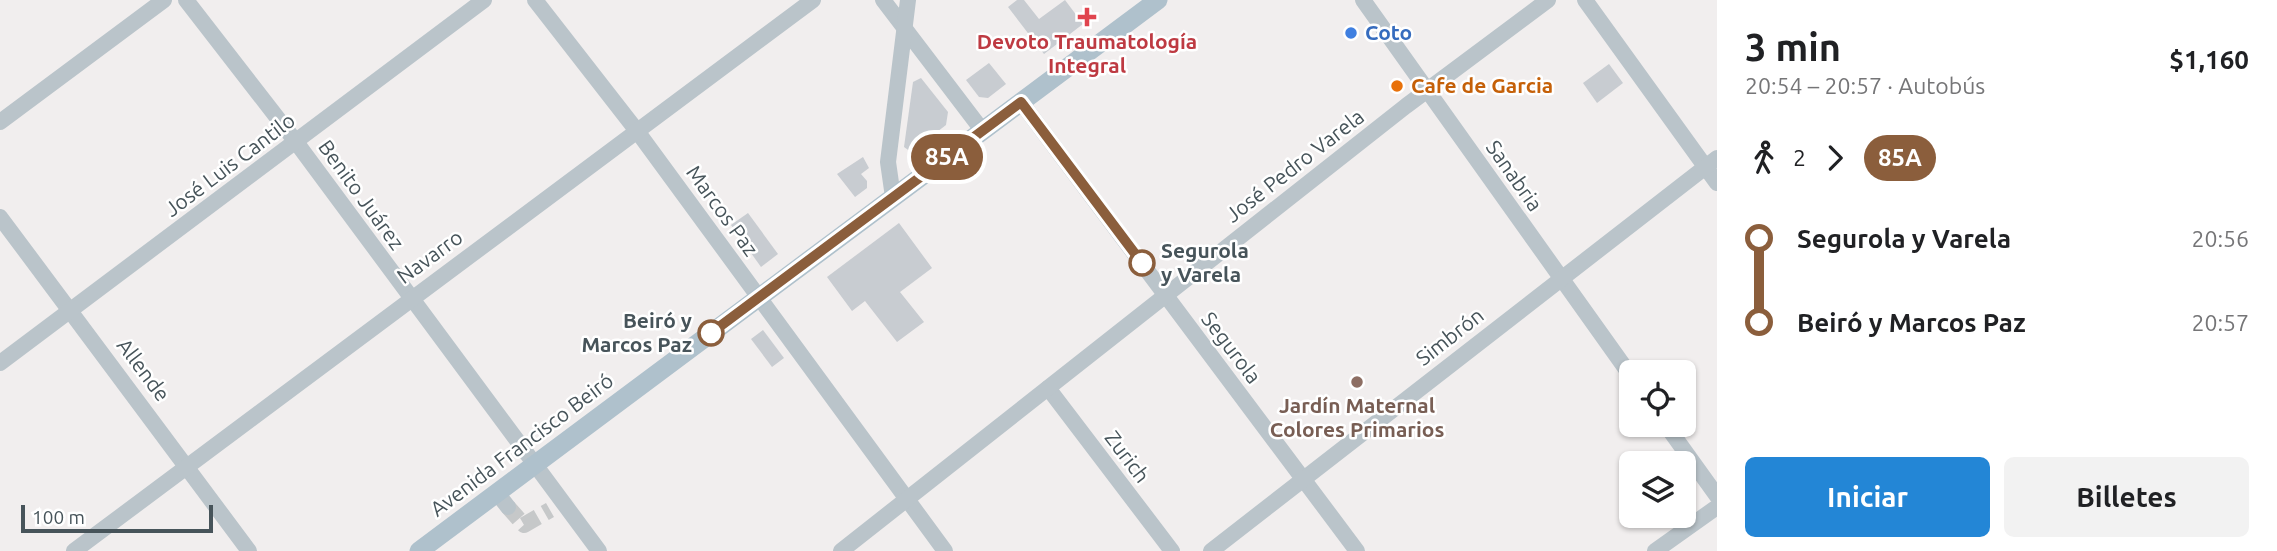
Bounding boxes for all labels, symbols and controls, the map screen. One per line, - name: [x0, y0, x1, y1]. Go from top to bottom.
- marker: Devoto Traumatología Integral: [1077, 7, 1097, 27]
- place label: Coto: [1365, 20, 1412, 44]
- marker: Coto: [1343, 25, 1359, 41]
- text: 3 min: [1745, 26, 1841, 68]
- place label: Devoto Traumatología Integral: [977, 29, 1197, 77]
- text: $1,160: [2169, 45, 2249, 74]
- place label: Cafe de Garcia: [1411, 73, 1553, 97]
- text: 20:54 – 20:57 · Autobús: [1745, 73, 1985, 98]
- marker: Cafe de Garcia: [1389, 78, 1405, 94]
- street label: José Pedro Varela: [1220, 104, 1368, 227]
- street label: José Luis Cantilo: [160, 107, 299, 221]
- line badge: 85A: [907, 134, 987, 180]
- street label: Benito Juárez: [314, 135, 410, 254]
- street label: Sanabria: [1482, 135, 1548, 215]
- icon: walk: [1745, 139, 1783, 177]
- icon: forward: [1816, 139, 1854, 177]
- text: 85A: [925, 143, 969, 170]
- text: 85A: [1878, 144, 1922, 171]
- text: 2: [1793, 145, 1806, 170]
- street label: Marcos Paz: [682, 161, 764, 260]
- street label: Navarro: [392, 224, 467, 288]
- text: Segurola y Varela: [1797, 224, 2011, 253]
- text: 20:56: [2191, 226, 2249, 251]
- place label: Segurola y Varela: [1161, 238, 1249, 286]
- marker: Segurola y Varela: [1129, 250, 1155, 276]
- street label: Simbrón: [1411, 303, 1488, 370]
- street label: Segurola: [1197, 307, 1266, 388]
- place label: Beiró y Marcos Paz: [581, 308, 692, 356]
- text: Beiró y Marcos Paz: [1797, 308, 2026, 337]
- text: 20:57: [2191, 310, 2249, 335]
- marker: Beiró y Marcos Paz: [698, 320, 724, 346]
- street label: Allende: [113, 333, 175, 405]
- map controls: [1619, 360, 1696, 528]
- button: locate: [1619, 360, 1696, 437]
- street label: Avenida Francisco Beiró: [425, 368, 618, 521]
- marker: Jardín Maternal Colores Primarios: [1349, 374, 1365, 390]
- place label: Jardín Maternal Colores Primarios: [1270, 393, 1444, 441]
- street label: Zurich: [1101, 426, 1155, 487]
- button: layers: [1619, 451, 1696, 528]
- button: Iniciar: [1745, 457, 1990, 537]
- button: Billetes: [2004, 457, 2249, 537]
- scale bar: [21, 502, 214, 534]
- text: 100 m: [32, 506, 85, 528]

